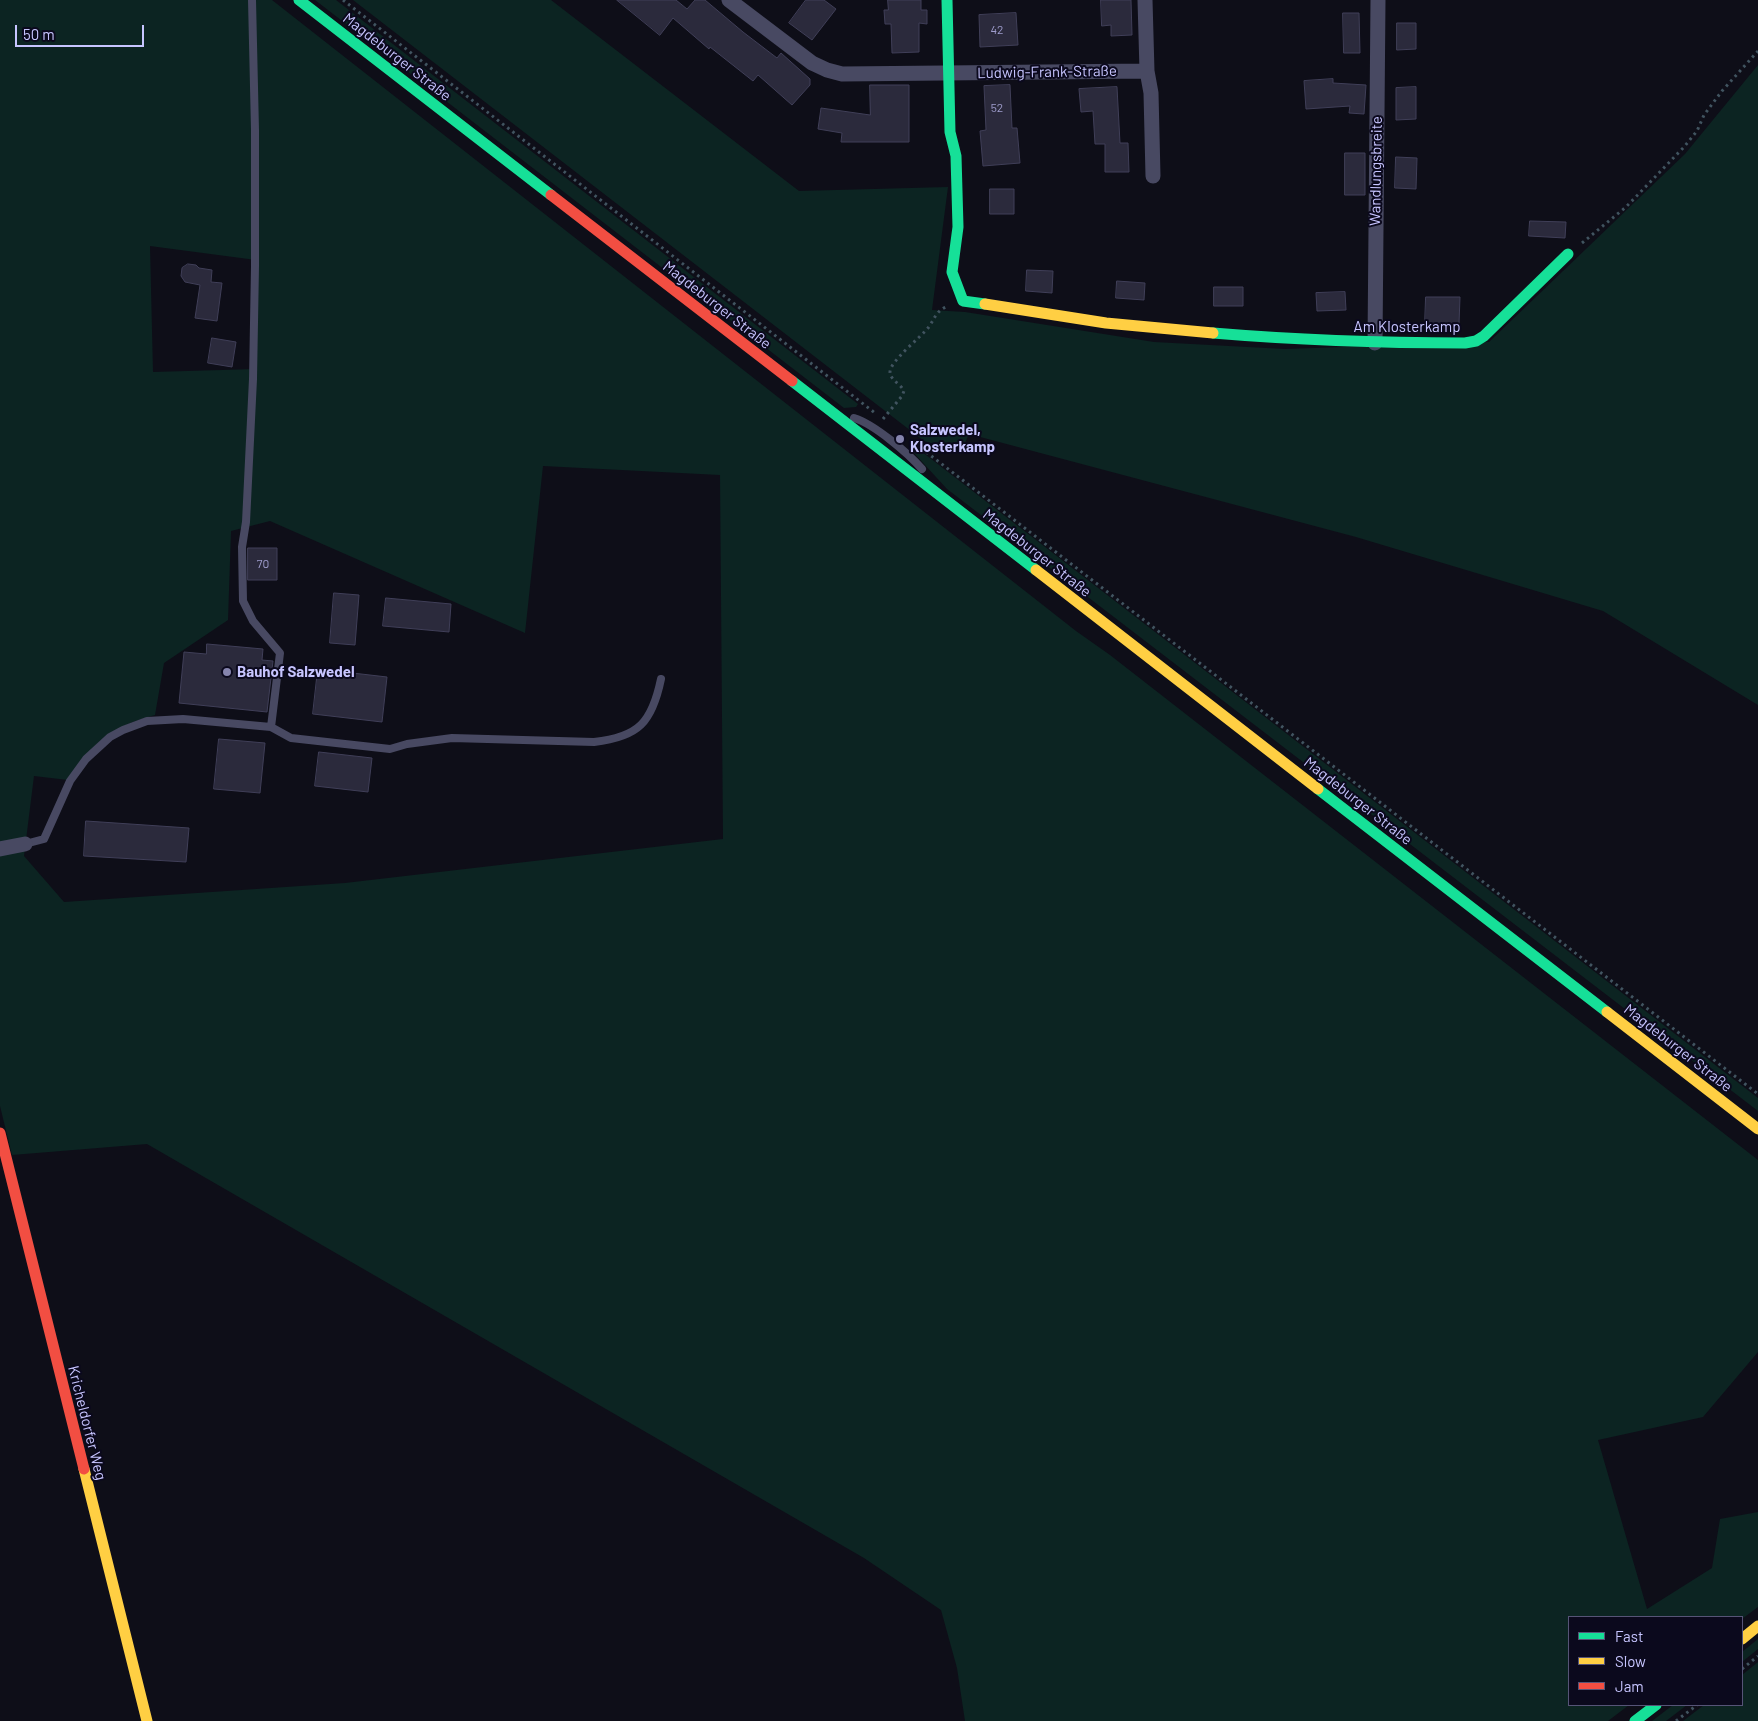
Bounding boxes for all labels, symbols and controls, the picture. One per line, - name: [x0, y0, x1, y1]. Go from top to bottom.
- street label: Magdeburger Straße: [339, 9, 455, 105]
- scale bar: [18, 15, 146, 47]
- house number: 42: [990, 23, 1004, 37]
- text: 50 m: [23, 25, 55, 43]
- street label: Ludwig-Frank-Straße: [977, 62, 1117, 82]
- house number: 52: [991, 101, 1003, 115]
- street label: Wandlungsbreite: [1366, 116, 1386, 226]
- street label: Magdeburger Straße: [659, 257, 775, 353]
- street label: Am Klosterkamp: [1354, 318, 1460, 336]
- place label: Salzwedel, Klosterkamp: [910, 421, 995, 456]
- marker: Salzwedel, Klosterkamp: [894, 433, 906, 445]
- street label: Magdeburger Straße: [979, 505, 1095, 601]
- house number: 70: [257, 557, 269, 571]
- place label: Bauhof Salzwedel: [237, 663, 355, 681]
- marker: Bauhof Salzwedel: [221, 666, 233, 678]
- street label: Magdeburger Straße: [1300, 753, 1416, 849]
- street label: Magdeburger Straße: [1620, 1000, 1736, 1096]
- street label: Kricheldorfer Weg: [64, 1364, 110, 1482]
- legend: [1568, 1616, 1743, 1706]
- text: Fast: [1615, 1627, 1643, 1645]
- text: Slow: [1615, 1652, 1646, 1670]
- text: Jam: [1615, 1677, 1644, 1695]

